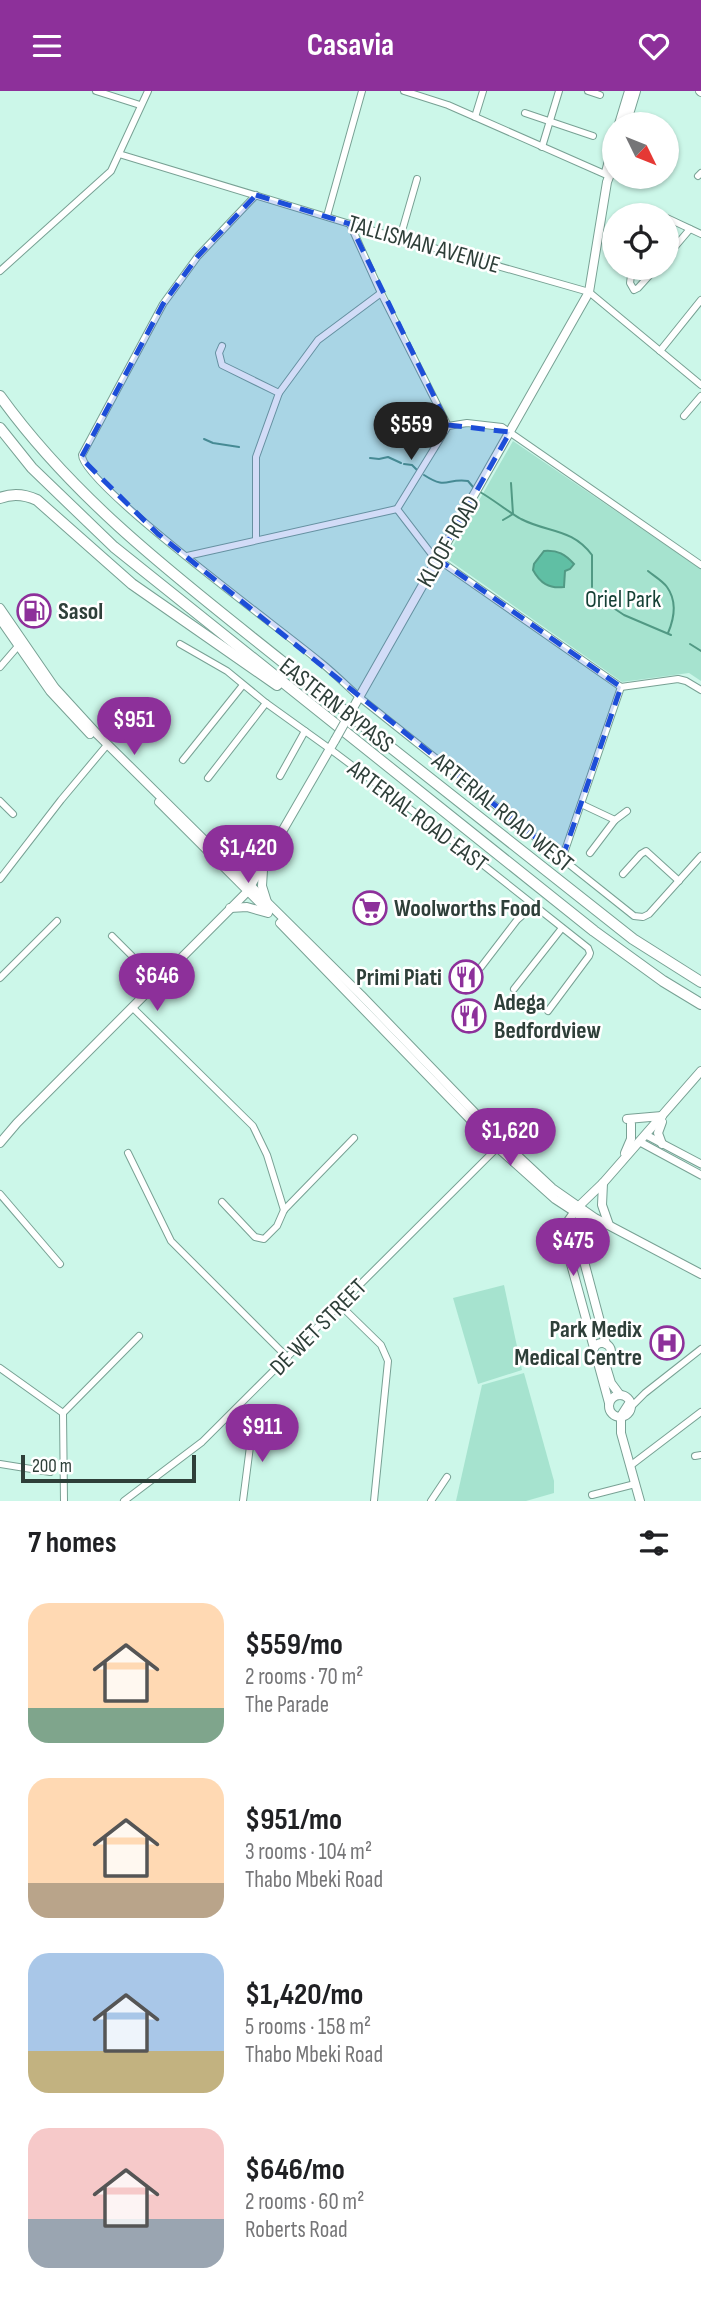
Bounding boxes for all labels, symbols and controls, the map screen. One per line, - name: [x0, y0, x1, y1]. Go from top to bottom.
- text: Casavia: [307, 26, 394, 65]
- icon: menu: [28, 27, 66, 65]
- icon: heart: [635, 27, 673, 65]
- north arrow: [602, 112, 679, 189]
- map controls: [602, 112, 679, 280]
- button: locate: [602, 203, 679, 280]
- street label: TALLISMAN AVENUE: [345, 209, 503, 280]
- pin: $559: [370, 403, 452, 462]
- text: $559: [390, 411, 432, 439]
- street label: KLOOF ROAD: [411, 490, 486, 592]
- park label: Oriel Park: [585, 585, 661, 614]
- fuel station icon: Sasol: [15, 592, 53, 630]
- place label: Sasol: [58, 597, 103, 626]
- street label: EASTERN BYPASS: [274, 652, 400, 759]
- pin: $951: [93, 697, 175, 757]
- text: $951: [113, 706, 155, 734]
- street label: ARTERIAL ROAD WEST: [425, 746, 579, 878]
- street label: ARTERIAL ROAD EAST: [341, 754, 494, 879]
- pin: $1,420: [191, 825, 305, 885]
- text: $1,420: [219, 834, 277, 862]
- supermarket icon: Woolworths Food: [351, 889, 389, 927]
- place label: Woolworths Food: [394, 894, 541, 923]
- pin: $646: [116, 953, 198, 1013]
- restaurant icon: Primi Piati: [447, 958, 485, 996]
- text: $646: [135, 962, 179, 990]
- place label: Primi Piati: [356, 963, 442, 992]
- place label: Adega Bedfordview: [493, 988, 601, 1045]
- restaurant icon: Adega Bedfordview: [450, 997, 488, 1035]
- pin: $1,620: [453, 1109, 567, 1168]
- text: $1,620: [481, 1117, 539, 1145]
- pin: $475: [532, 1219, 614, 1278]
- text: $475: [552, 1227, 594, 1255]
- street label: DE WET STREET: [264, 1273, 373, 1382]
- place label: Park Medix Medical Centre: [514, 1315, 642, 1372]
- hospital icon: Park Medix Medical Centre: [648, 1324, 686, 1362]
- pin: $911: [221, 1405, 303, 1464]
- text: $911: [242, 1413, 282, 1441]
- scale bar: [21, 1452, 196, 1484]
- text: 200 m: [32, 1455, 72, 1478]
- icon: filters: [635, 1524, 673, 1562]
- text: 7 homes: [28, 1525, 116, 1561]
- text: $559/mo: [245, 1627, 343, 1663]
- icon: home: [84, 1631, 168, 1715]
- text: 2 rooms · 70 m²: [245, 1663, 363, 1691]
- text: The Parade: [245, 1691, 329, 1719]
- text: $951/mo: [245, 1802, 342, 1838]
- icon: home: [84, 1806, 168, 1890]
- text: 3 rooms · 104 m²: [245, 1838, 372, 1866]
- text: Thabo Mbeki Road: [245, 1866, 383, 1894]
- text: $1,420/mo: [245, 1977, 363, 2013]
- icon: home: [84, 1981, 168, 2065]
- text: 5 rooms · 158 m²: [245, 2013, 371, 2041]
- text: Thabo Mbeki Road: [245, 2041, 383, 2069]
- text: $646/mo: [245, 2152, 345, 2188]
- icon: home: [84, 2156, 168, 2240]
- text: 2 rooms · 60 m²: [245, 2188, 364, 2216]
- text: Roberts Road: [245, 2216, 348, 2244]

